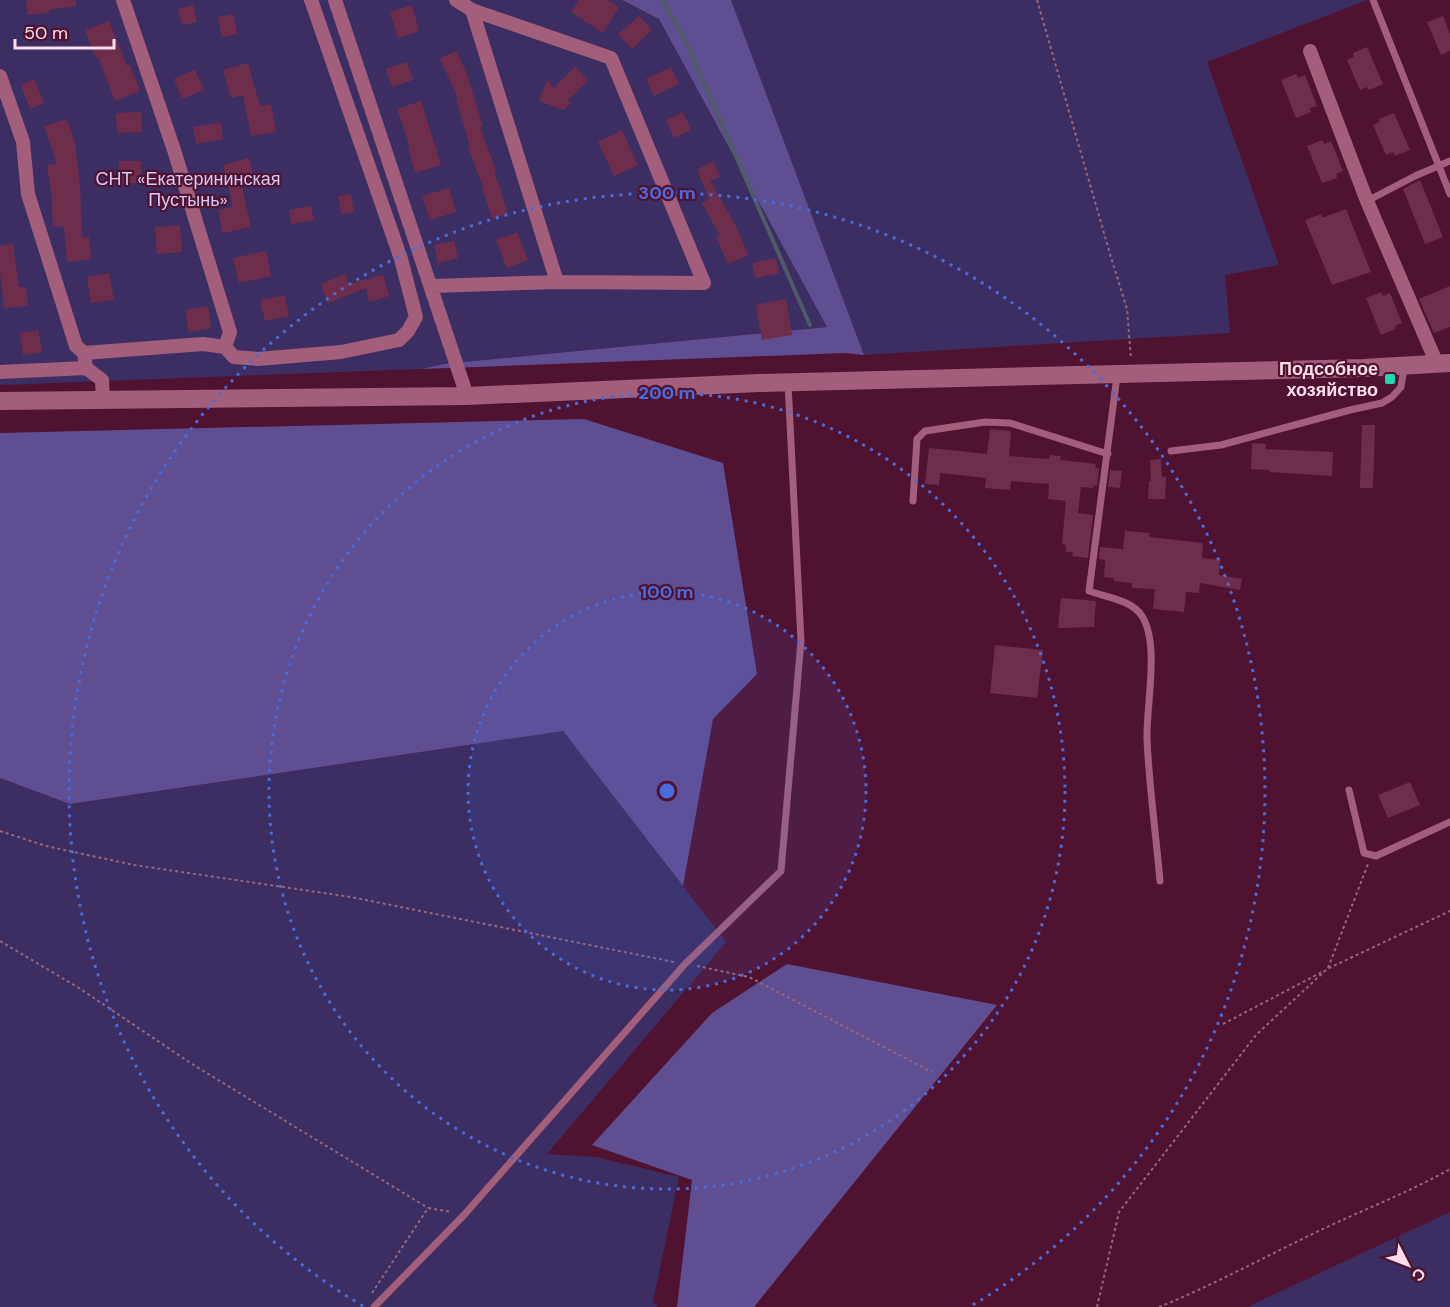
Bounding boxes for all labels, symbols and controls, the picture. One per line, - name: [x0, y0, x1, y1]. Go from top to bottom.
- scale bar: [15, 12, 114, 50]
- text: 50 m: [24, 21, 68, 45]
- park label: СНТ «Екатерининская Пустынь»: [96, 167, 280, 212]
- text: 300 m: [638, 181, 696, 205]
- place label: Подсобное хозяйство: [1279, 357, 1378, 402]
- marker: Подсобное хозяйство: [1383, 372, 1397, 386]
- text: 200 m: [639, 381, 695, 405]
- text: 100 m: [640, 580, 694, 604]
- centre of rings: [657, 781, 677, 801]
- north arrow: [1378, 1235, 1438, 1295]
- text: С: [1407, 1263, 1430, 1286]

